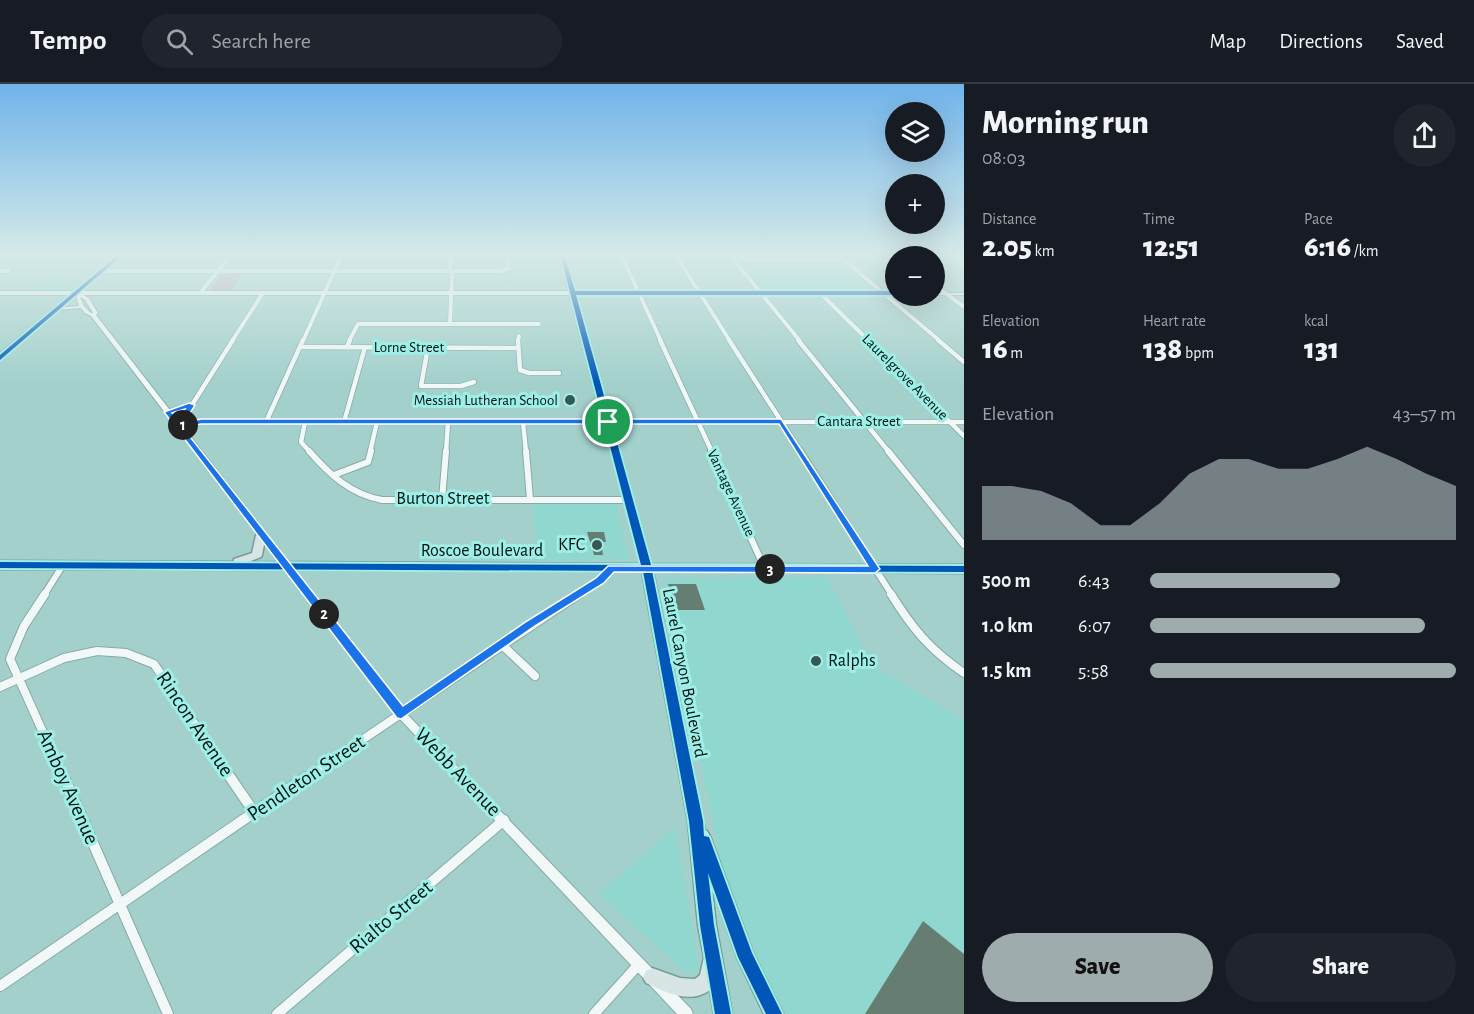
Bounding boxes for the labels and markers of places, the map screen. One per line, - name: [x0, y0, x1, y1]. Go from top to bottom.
- place label: Messiah Lutheran School: [414, 393, 558, 408]
- marker: Messiah Lutheran School: [563, 393, 577, 407]
- pin: [582, 396, 633, 447]
- pin: 1: [168, 410, 198, 440]
- place label: KFC: [558, 536, 585, 554]
- marker: KFC: [590, 538, 604, 552]
- pin: 3: [755, 554, 785, 584]
- pin: 2: [309, 599, 339, 629]
- place label: Ralphs: [828, 652, 876, 670]
- marker: Ralphs: [809, 654, 823, 668]

